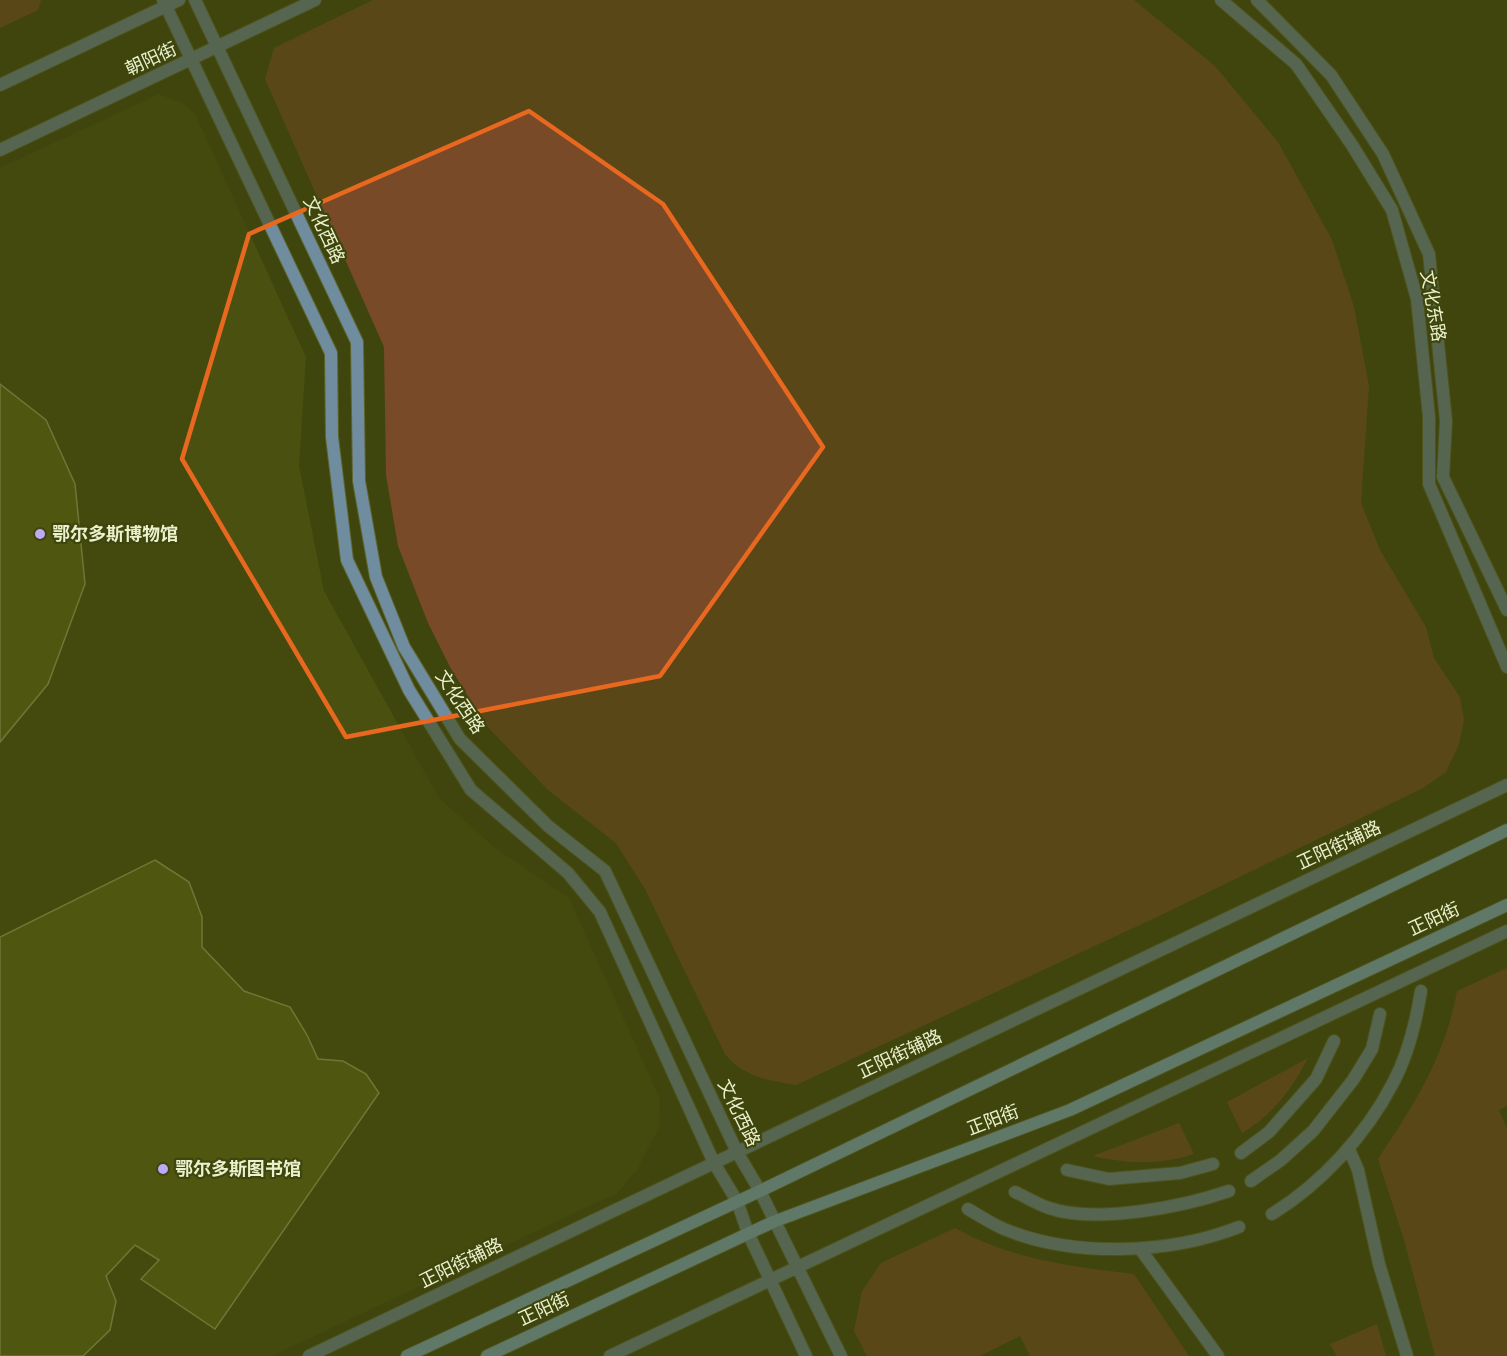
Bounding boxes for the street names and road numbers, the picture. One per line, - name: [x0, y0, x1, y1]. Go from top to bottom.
- street label: 朝阳街: [121, 37, 180, 80]
- street label: 文化西路: [299, 192, 350, 267]
- street label: 文化东路: [1416, 268, 1451, 343]
- street label: 文化西路: [431, 665, 490, 738]
- street label: 正阳街辅路: [1293, 815, 1384, 874]
- street label: 正阳街: [1404, 897, 1463, 940]
- street label: 正阳街辅路: [854, 1024, 945, 1083]
- street label: 文化西路: [713, 1075, 766, 1150]
- street label: 正阳街: [963, 1099, 1022, 1140]
- street label: 正阳街辅路: [415, 1232, 506, 1293]
- street label: 正阳街: [514, 1287, 573, 1330]

